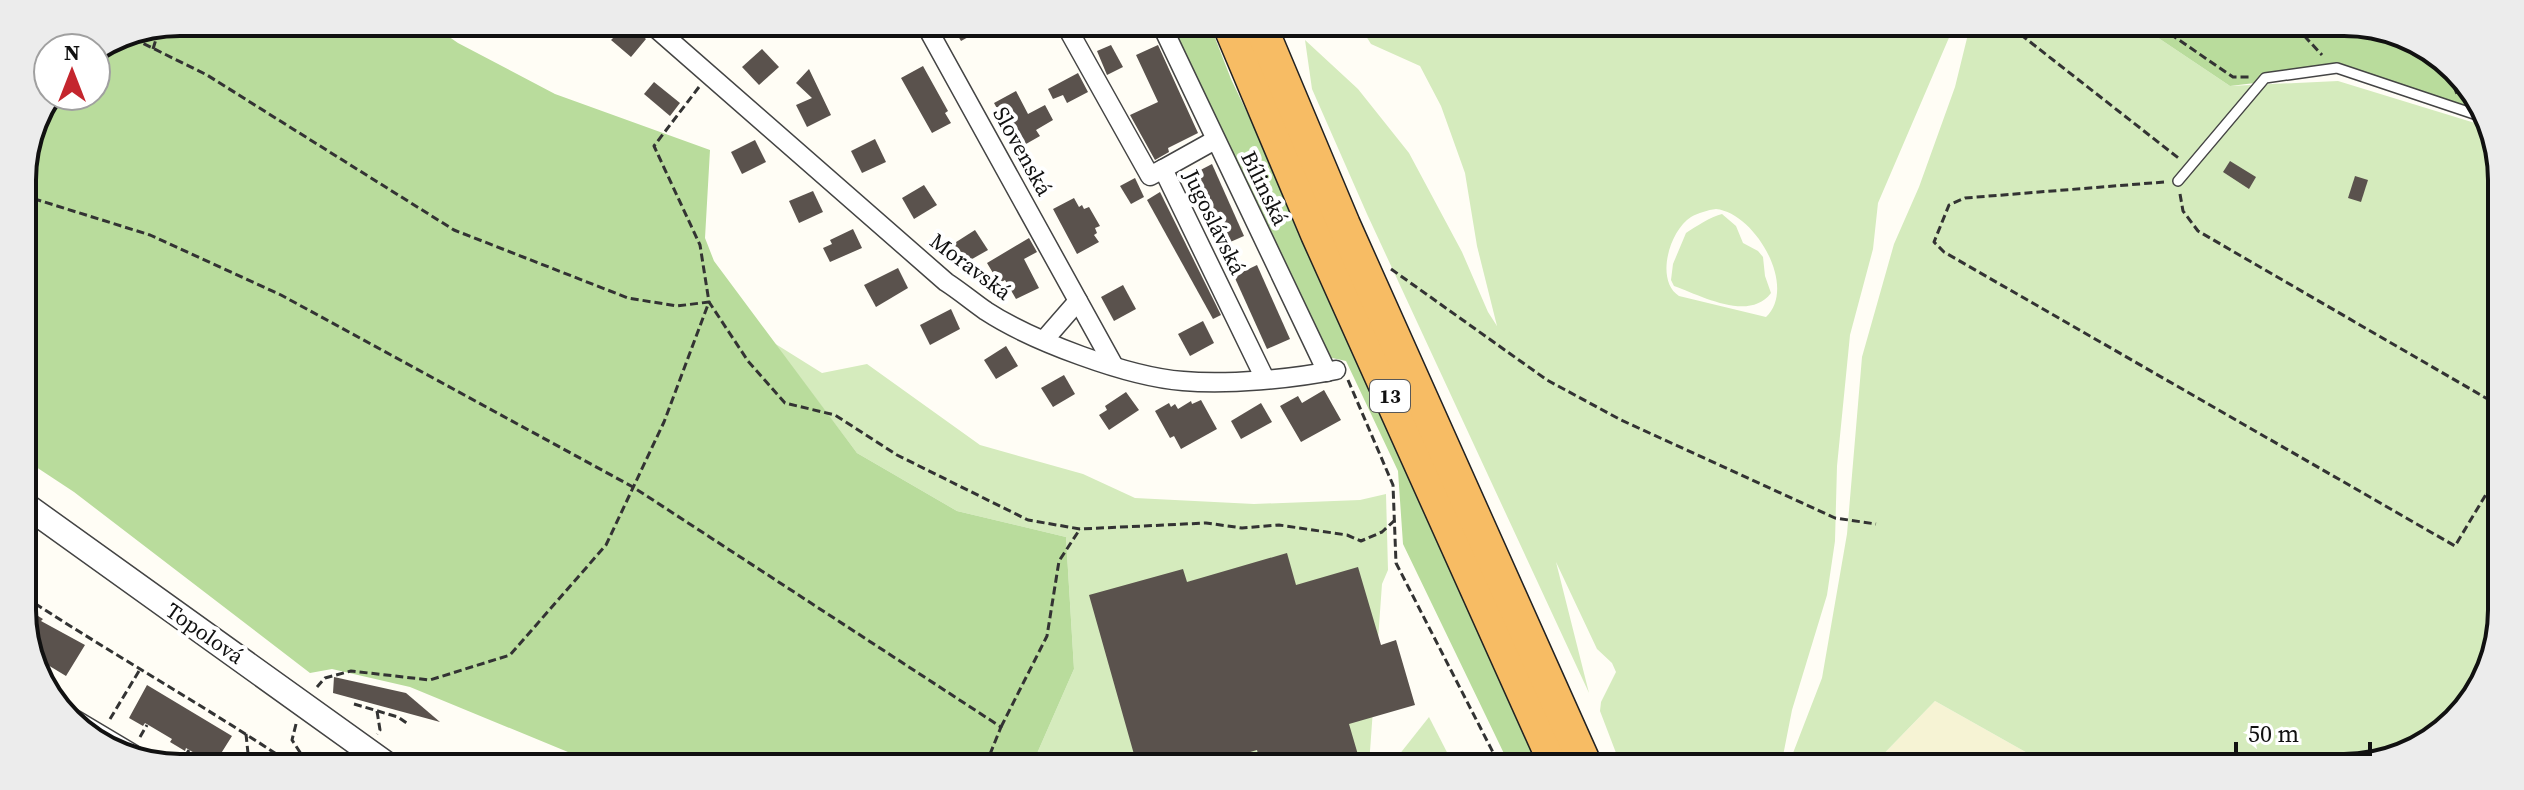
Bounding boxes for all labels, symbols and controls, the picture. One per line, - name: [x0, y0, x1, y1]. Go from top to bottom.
- north arrow: [32, 32, 112, 112]
- text: N: [64, 37, 80, 67]
- street label: Slovenská: [986, 101, 1060, 202]
- street label: Bílinská: [1234, 146, 1296, 231]
- street label: Jugoslávská: [1176, 164, 1254, 280]
- street label: Moravská: [924, 226, 1019, 307]
- road number: 13: [1370, 380, 1410, 412]
- street label: Topolová: [160, 595, 251, 671]
- scale bar: [2236, 706, 2370, 756]
- text: 50 m: [2248, 717, 2299, 750]

